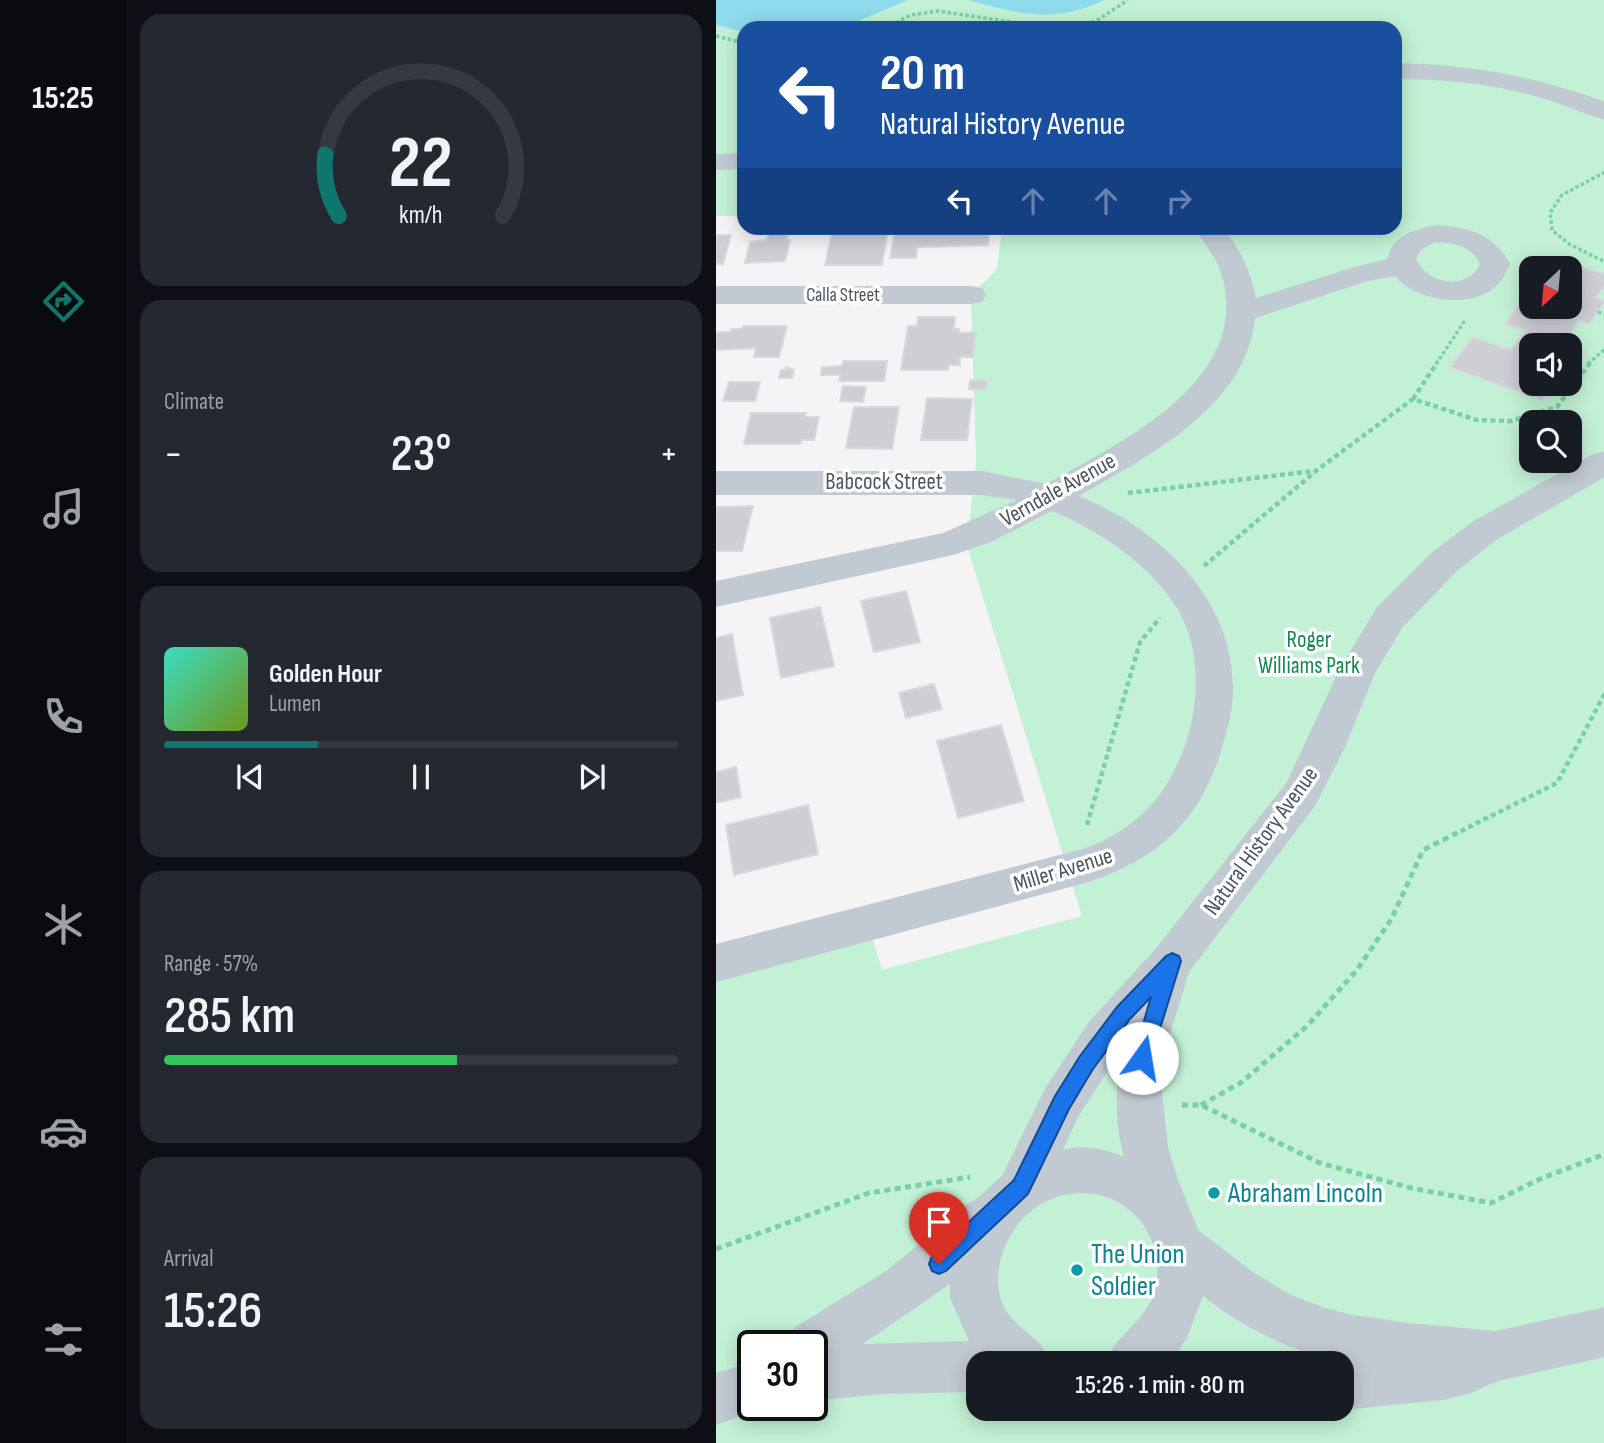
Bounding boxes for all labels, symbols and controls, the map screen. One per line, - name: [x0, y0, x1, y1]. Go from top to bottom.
- text: 20 m: [880, 45, 965, 104]
- icon: left: [765, 49, 856, 140]
- text: 15:25: [32, 79, 94, 118]
- text: Natural History Avenue: [880, 105, 1125, 144]
- text: 22: [389, 120, 453, 208]
- icon: left: [941, 182, 979, 220]
- icon: ahead: [1014, 182, 1052, 220]
- icon: ahead: [1087, 182, 1125, 220]
- icon: right: [1160, 182, 1198, 220]
- text: km/h: [399, 200, 443, 231]
- north arrow: [1519, 256, 1582, 318]
- map controls: [1519, 256, 1582, 473]
- icon: directions: [39, 277, 88, 326]
- street label: Calla Street: [806, 284, 880, 307]
- button: sound: [1519, 333, 1582, 396]
- text: Climate: [164, 388, 224, 416]
- button: search: [1519, 410, 1582, 473]
- text: 23°: [391, 423, 451, 486]
- text: −: [164, 432, 183, 477]
- text: +: [659, 432, 678, 477]
- street label: Verndale Avenue: [996, 447, 1120, 533]
- street label: Babcock Street: [825, 468, 943, 496]
- icon: music: [39, 484, 88, 533]
- park label: Roger Williams Park: [1258, 626, 1360, 680]
- text: Golden Hour: [269, 659, 382, 690]
- text: Lumen: [269, 690, 321, 718]
- icon: phone: [39, 692, 88, 741]
- icon: previous: [231, 758, 269, 796]
- icon: pause: [402, 758, 440, 796]
- icon: next: [573, 758, 611, 796]
- street label: Natural History Avenue: [1198, 761, 1324, 921]
- street label: Miller Avenue: [1010, 842, 1116, 898]
- icon: climate: [39, 900, 88, 949]
- text: Range · 57%: [164, 950, 258, 978]
- text: 285 km: [164, 985, 295, 1048]
- position arrow: [1105, 1021, 1179, 1095]
- icon: car: [39, 1107, 88, 1156]
- place label: Abraham Lincoln: [1227, 1177, 1383, 1210]
- marker: Abraham Lincoln: [1206, 1185, 1222, 1201]
- pin: [909, 1192, 969, 1264]
- icon: arrive: [920, 1203, 958, 1241]
- place label: The Union Soldier: [1091, 1238, 1184, 1303]
- text: Arrival: [164, 1245, 213, 1273]
- marker: The Union Soldier: [1069, 1262, 1085, 1278]
- text: 15:26: [164, 1280, 262, 1343]
- icon: filters: [39, 1315, 88, 1364]
- speed limit sign: 30: [737, 1330, 828, 1421]
- text: 15:26 · 1 min · 80 m: [1075, 1370, 1245, 1401]

